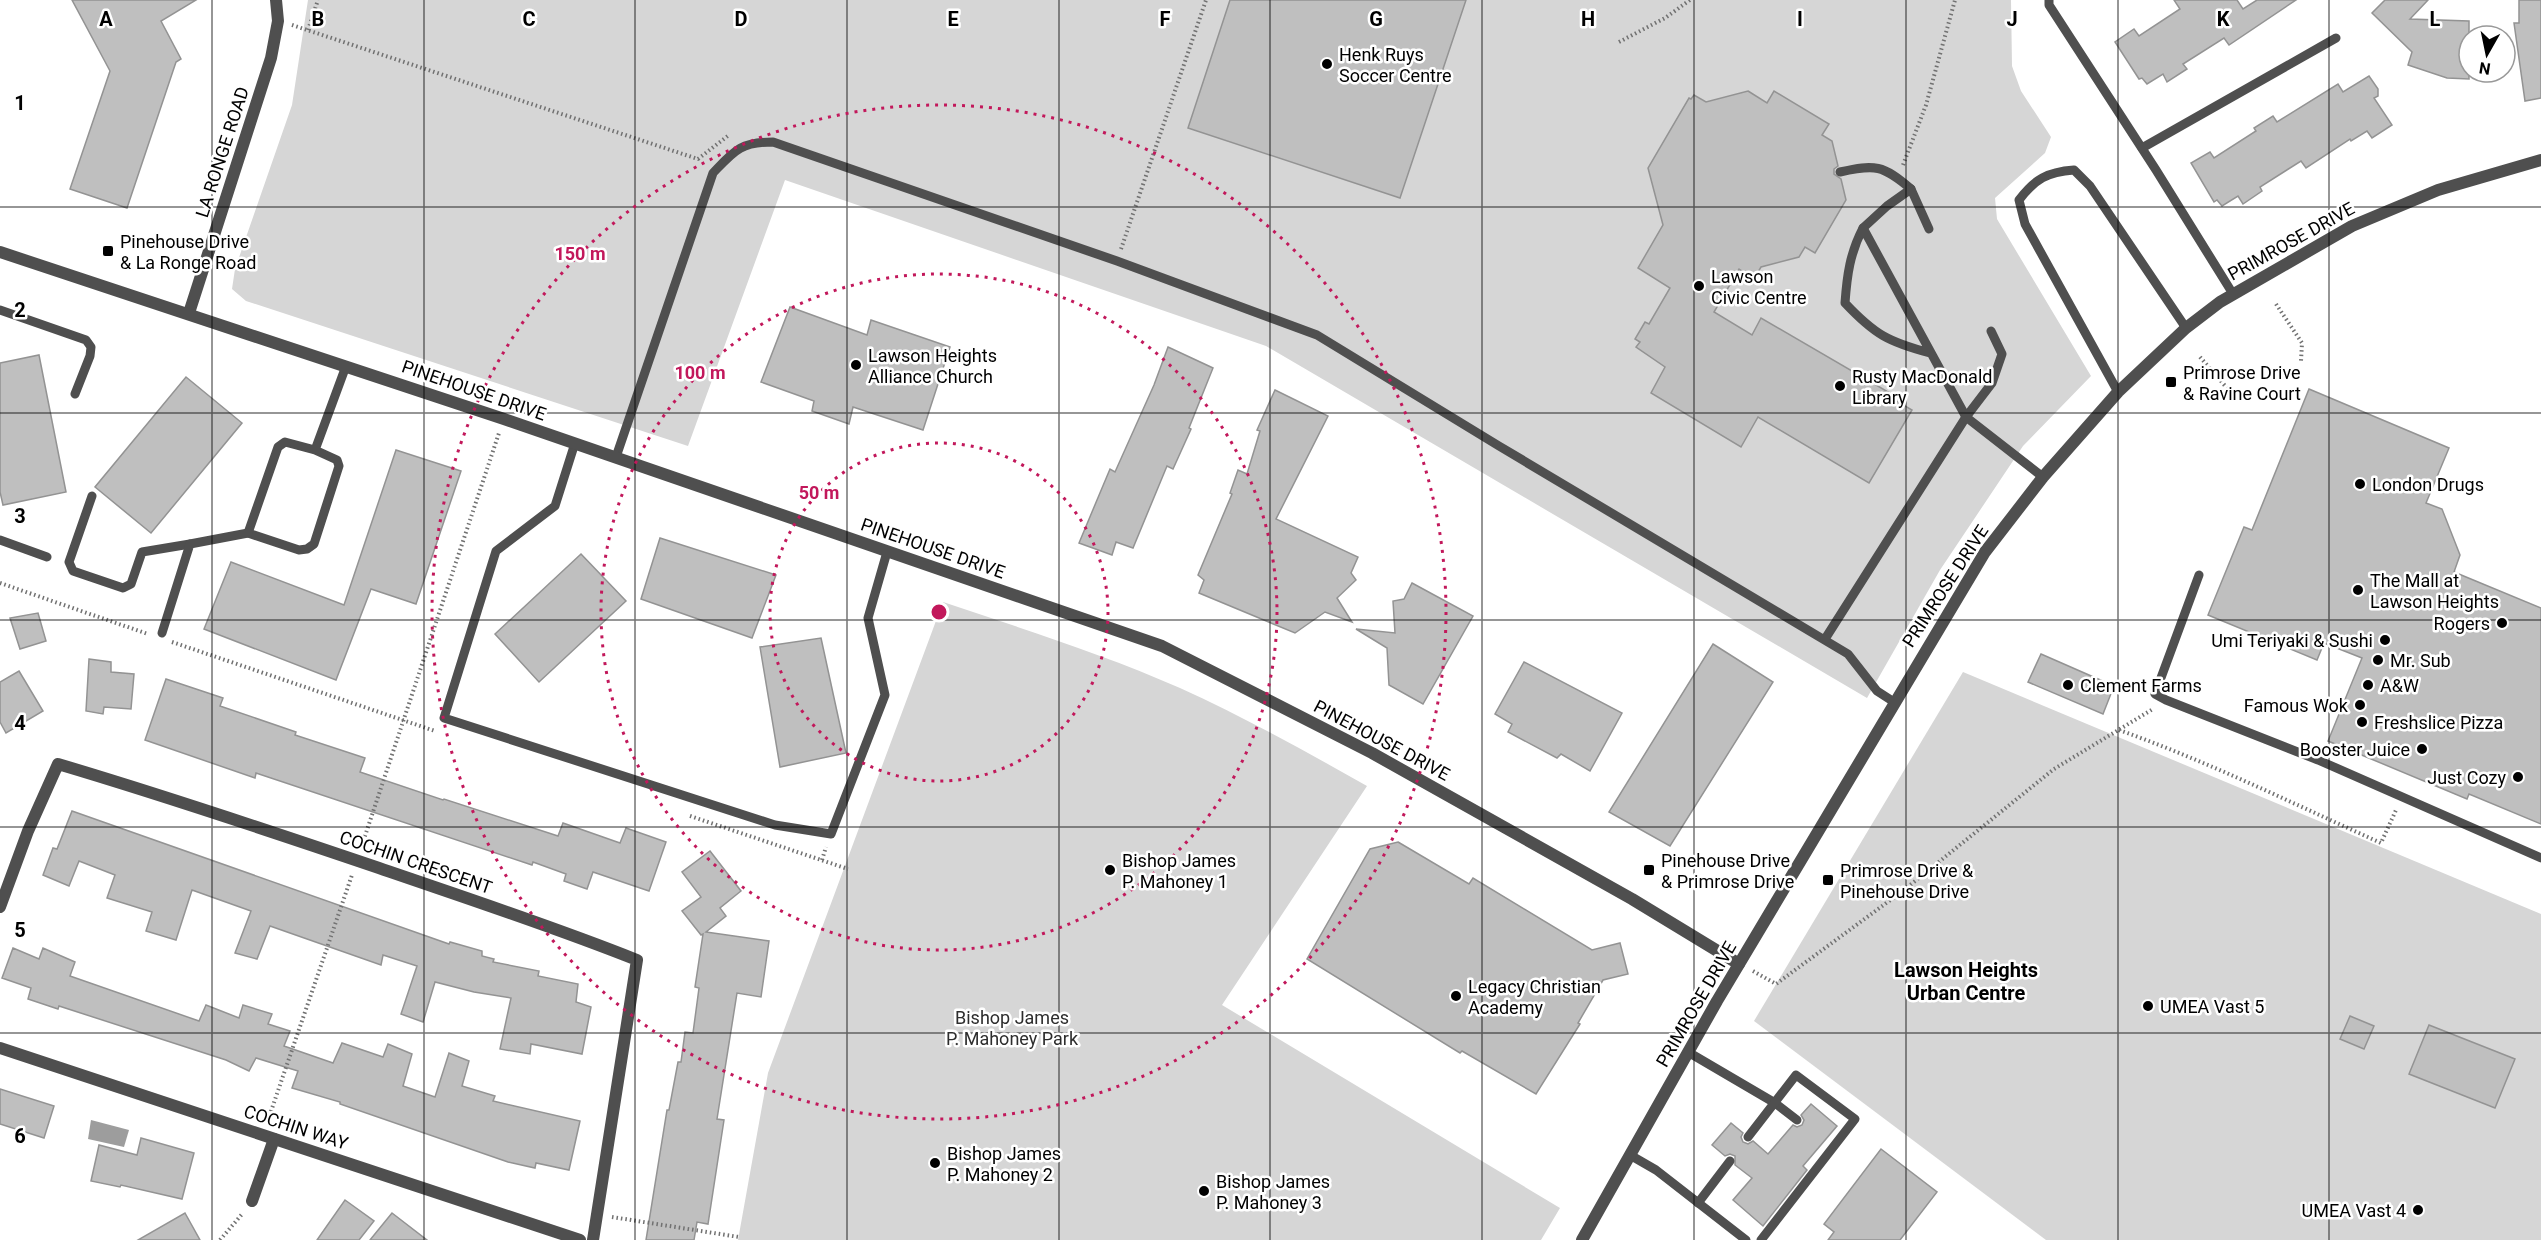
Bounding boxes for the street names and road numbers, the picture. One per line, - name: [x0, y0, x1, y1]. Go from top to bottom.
- street label: LA RONGE ROAD: [191, 84, 253, 220]
- street label: PRIMROSE DRIVE: [2224, 198, 2358, 284]
- street label: PINEHOUSE DRIVE: [399, 355, 549, 425]
- street label: PINEHOUSE DRIVE: [858, 513, 1008, 583]
- street label: PRIMROSE DRIVE: [1898, 521, 1992, 651]
- street label: PINEHOUSE DRIVE: [1310, 695, 1454, 785]
- street label: COCHIN CRESCENT: [337, 826, 495, 898]
- street label: PRIMROSE DRIVE: [1652, 938, 1740, 1070]
- street label: COCHIN WAY: [241, 1100, 351, 1154]

